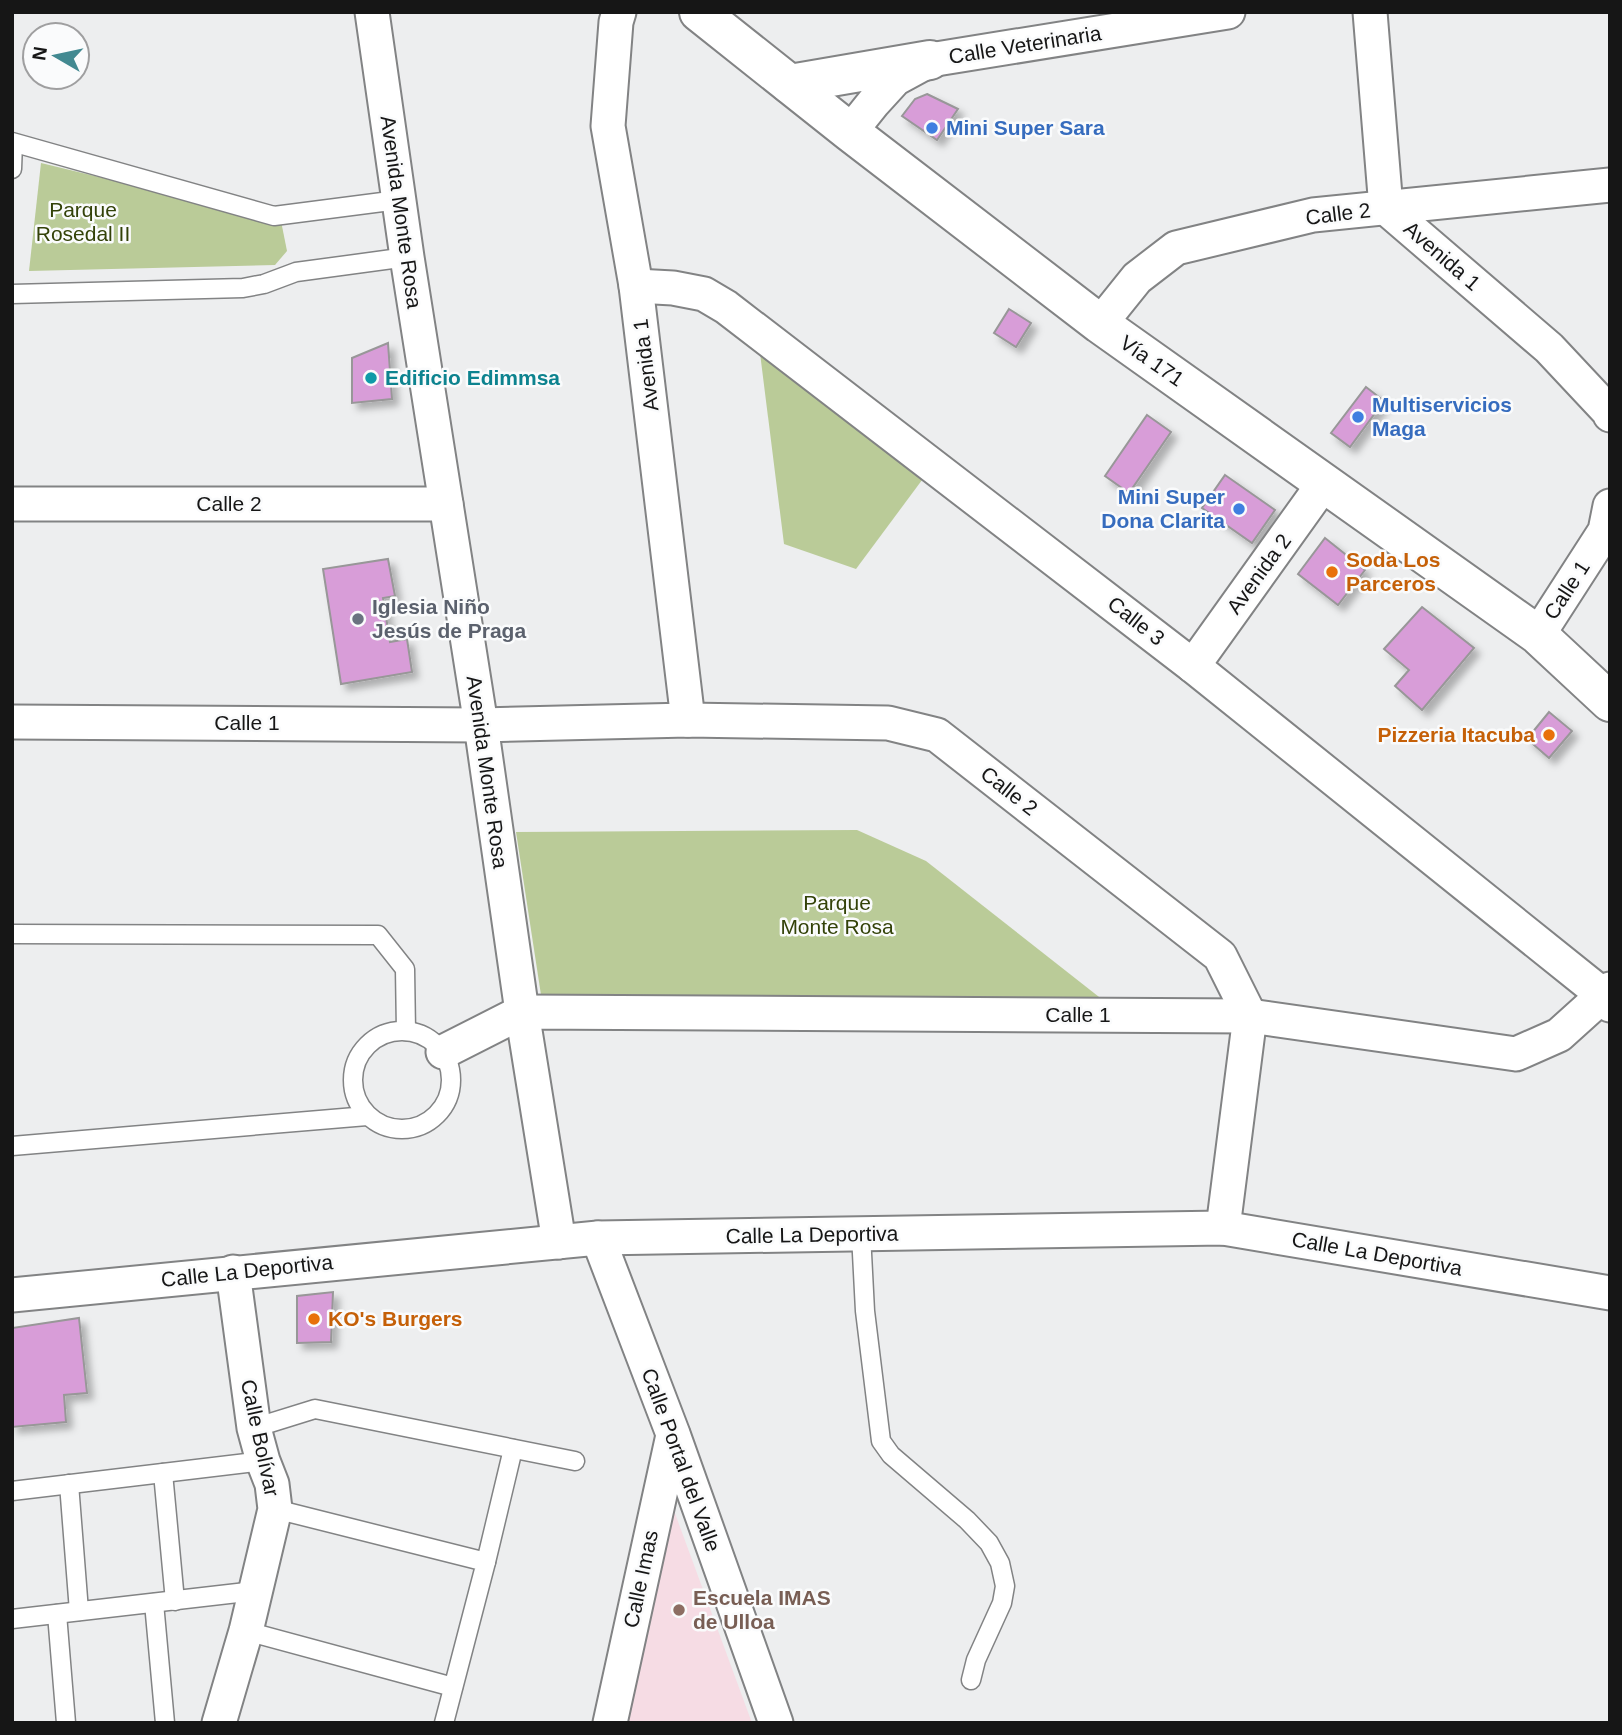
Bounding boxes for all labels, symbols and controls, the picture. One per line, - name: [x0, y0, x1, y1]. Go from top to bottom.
- north arrow: [21, 21, 91, 91]
- street label: Calle Veterinaria: [947, 21, 1103, 68]
- text: N: [28, 45, 51, 62]
- street label: Avenida Monte Rosa: [377, 114, 426, 310]
- place label: Mini Super Sara: [946, 116, 1105, 139]
- marker: Mini Super Sara: [924, 120, 940, 136]
- park label: Parque Rosedal II: [36, 198, 130, 245]
- street label: Calle 2: [1304, 198, 1372, 229]
- street label: Avenida 1: [1400, 216, 1485, 295]
- street label: Avenida 1: [628, 317, 663, 413]
- street label: Vía 171: [1116, 330, 1189, 391]
- place label: Edificio Edimmsa: [385, 366, 560, 389]
- marker: Edificio Edimmsa: [363, 370, 379, 386]
- place label: Multiservicios Maga: [1372, 393, 1512, 440]
- marker: Multiservicios Maga: [1350, 409, 1366, 425]
- place label: Mini Super Dona Clarita: [1101, 485, 1225, 532]
- street label: Calle 2: [196, 492, 262, 515]
- marker: Mini Super Dona Clarita: [1231, 501, 1247, 517]
- street label: Avenida 2: [1222, 529, 1295, 618]
- place label: Soda Los Parceros: [1346, 548, 1441, 595]
- street label: Calle 1: [1539, 556, 1594, 623]
- marker: Soda Los Parceros: [1324, 564, 1340, 580]
- street label: Calle 3: [1103, 591, 1169, 650]
- place label: Iglesia Niño Jesús de Praga: [372, 595, 526, 642]
- marker: Iglesia Niño Jesús de Praga: [350, 611, 366, 627]
- street label: Avenida Monte Rosa: [463, 674, 512, 870]
- street label: Calle 1: [214, 711, 280, 734]
- place label: Pizzeria Itacuba: [1377, 723, 1535, 746]
- marker: Pizzeria Itacuba: [1541, 727, 1557, 743]
- street label: Calle 2: [976, 761, 1042, 820]
- park label: Parque Monte Rosa: [780, 891, 894, 938]
- street label: Calle 1: [1045, 1003, 1111, 1026]
- street label: Calle La Deportiva: [725, 1221, 899, 1248]
- street label: Calle La Deportiva: [1290, 1227, 1464, 1280]
- street label: Calle La Deportiva: [160, 1250, 334, 1291]
- place label: KO's Burgers: [328, 1307, 463, 1330]
- marker: KO's Burgers: [306, 1311, 322, 1327]
- street label: Calle Portal del Valle: [638, 1365, 725, 1555]
- street label: Calle Bolívar: [237, 1377, 284, 1499]
- street label: Calle Imas: [619, 1528, 662, 1630]
- place label: Escuela IMAS de Ulloa: [693, 1586, 831, 1633]
- marker: Escuela IMAS de Ulloa: [671, 1602, 687, 1618]

